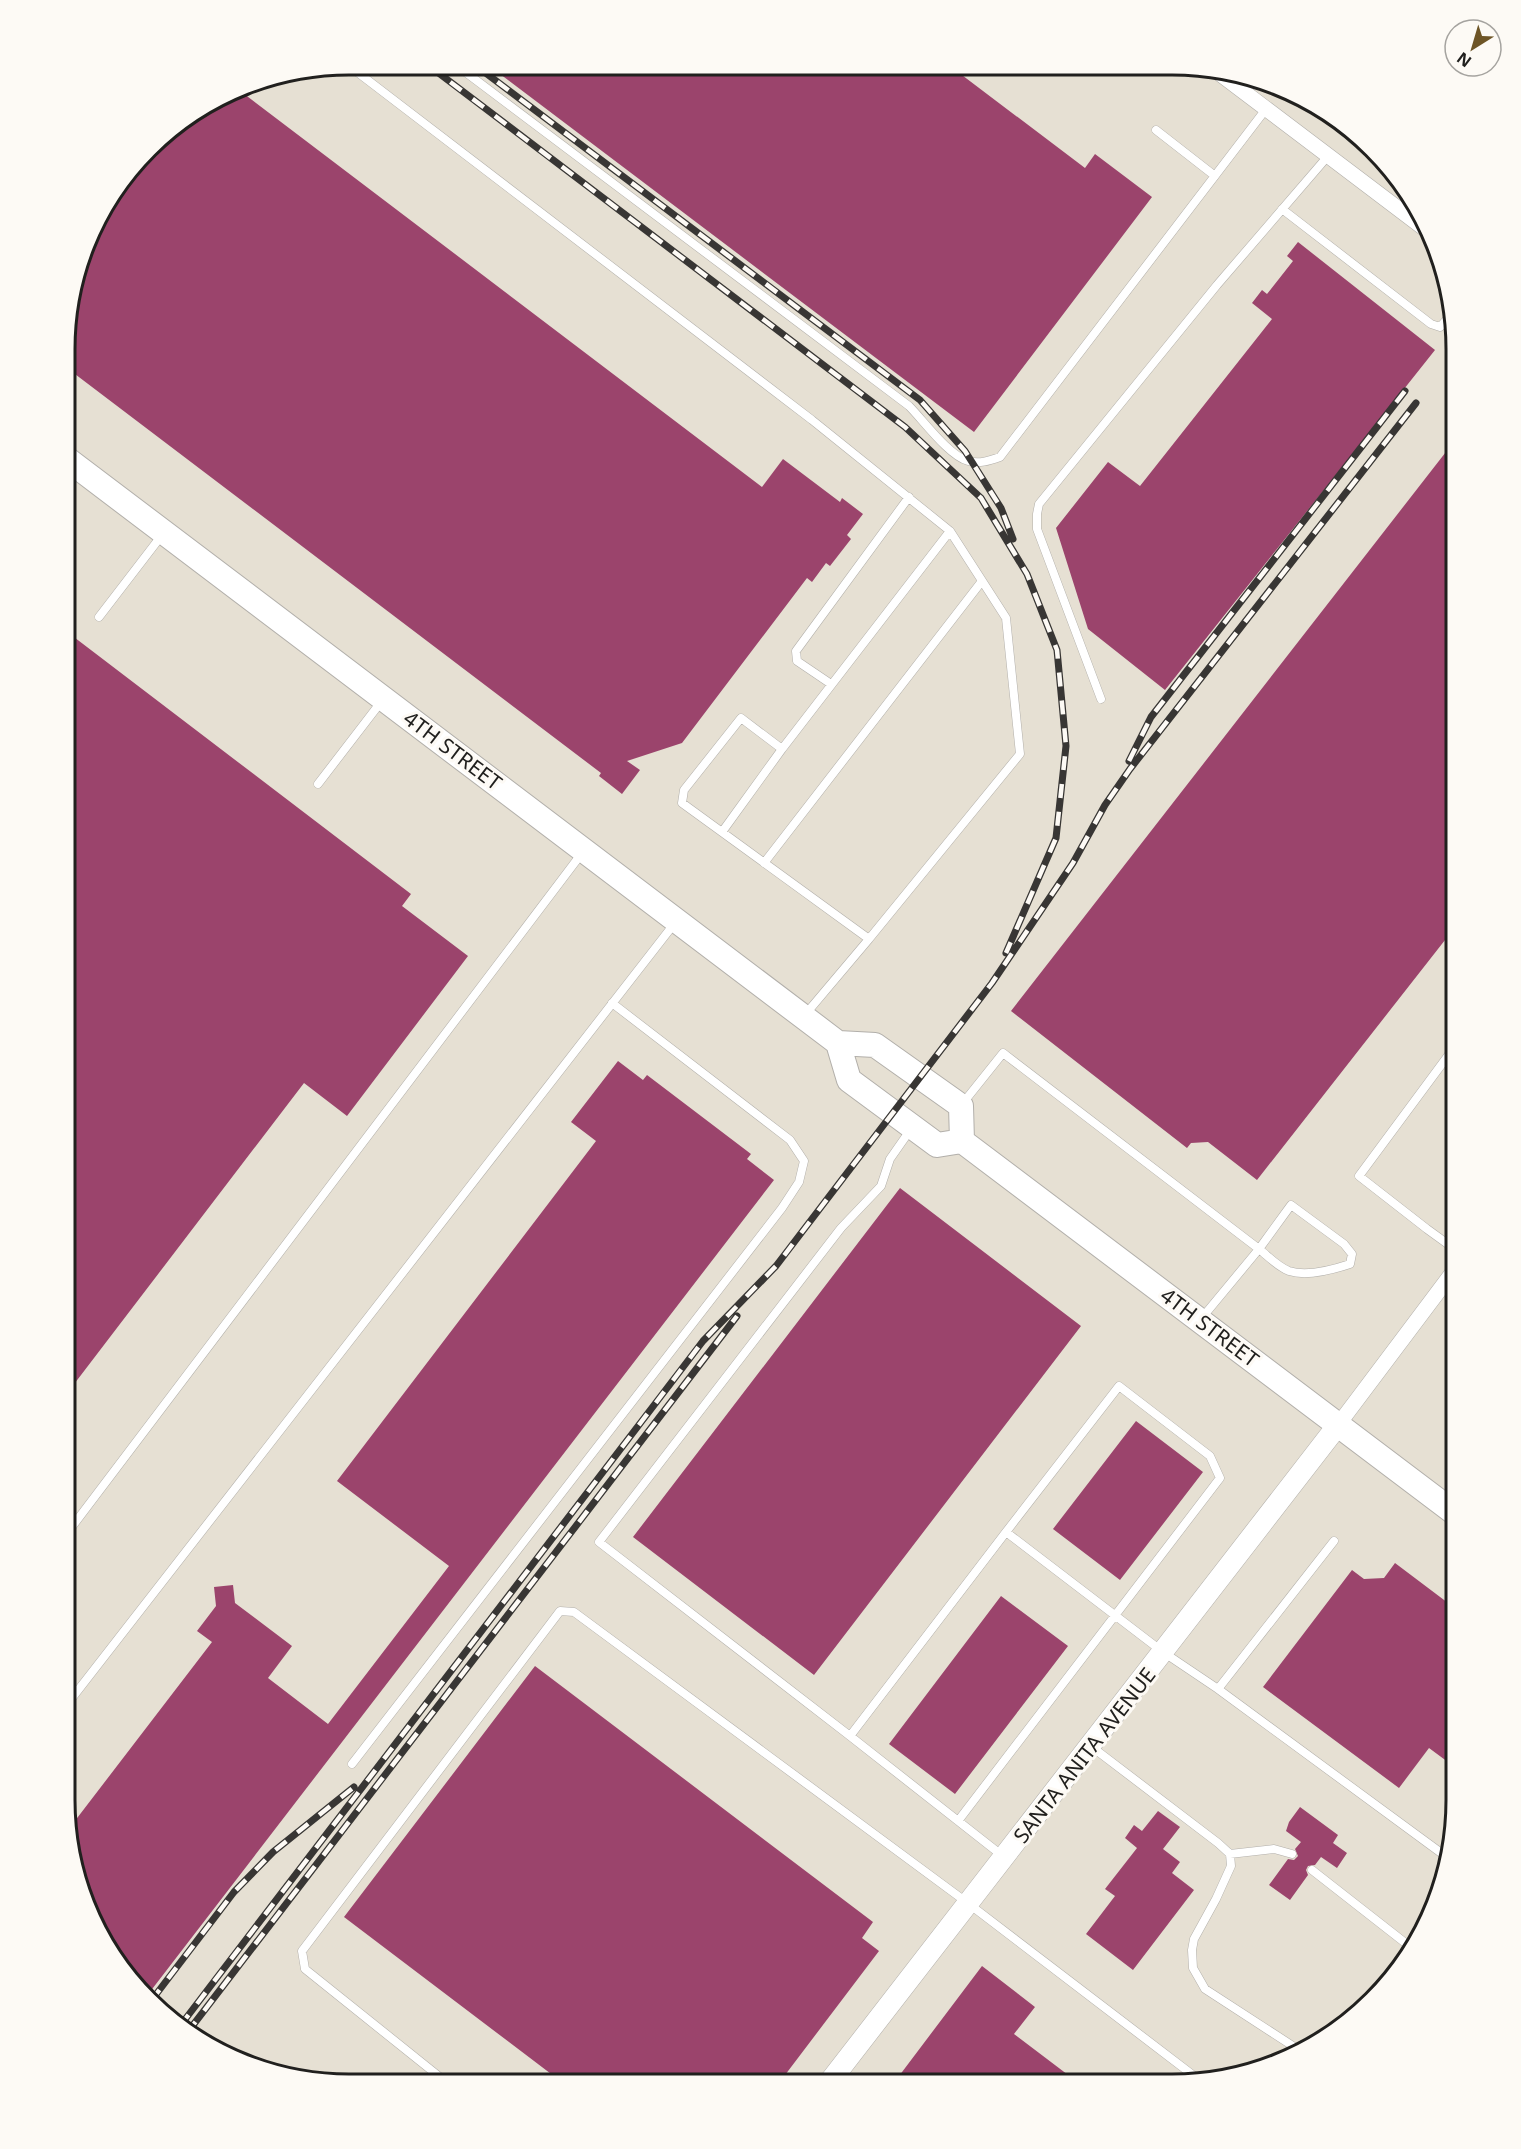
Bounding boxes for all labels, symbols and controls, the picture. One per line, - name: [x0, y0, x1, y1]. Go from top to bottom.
- north arrow: [1443, 18, 1503, 78]
- text: N: [1452, 47, 1476, 73]
- street label: 4TH STREET: [398, 704, 508, 796]
- street label: 4TH STREET: [1155, 1281, 1265, 1373]
- street label: SANTA ANITA AVENUE: [1007, 1662, 1161, 1848]

